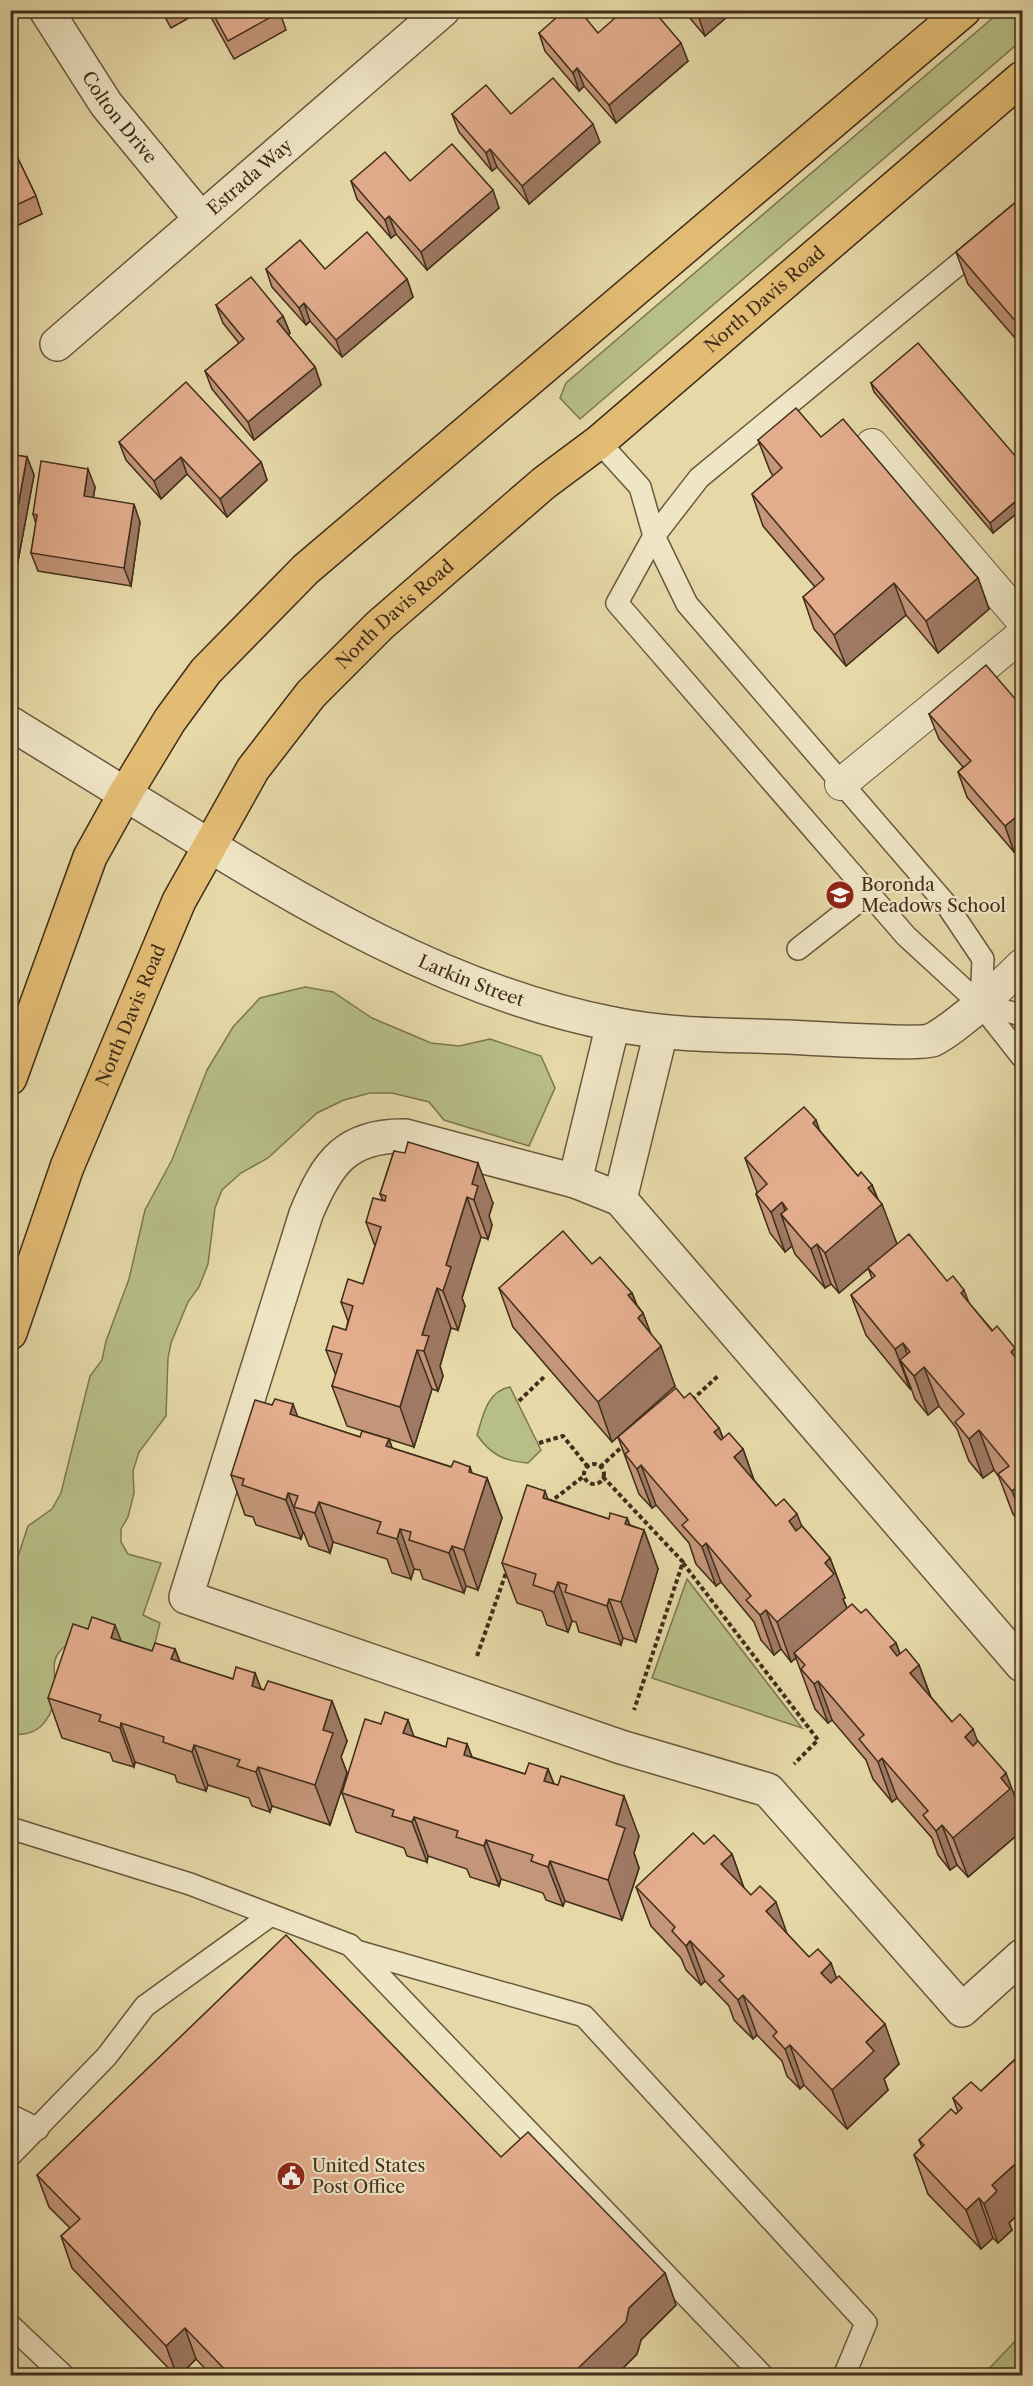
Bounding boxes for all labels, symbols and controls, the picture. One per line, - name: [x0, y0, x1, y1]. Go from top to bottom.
- street label: Colton Drive: [77, 67, 161, 168]
- street label: Estrada Way: [203, 134, 297, 220]
- street label: North Davis Road: [700, 242, 829, 357]
- street label: North Davis Road: [331, 555, 458, 674]
- place label: Boronda Meadows School: [861, 874, 1006, 917]
- school or university icon: Boronda Meadows School: [824, 879, 856, 911]
- street label: North Davis Road: [91, 941, 170, 1090]
- street label: Larkin Street: [415, 950, 527, 1011]
- place label: United States Post Office: [312, 2155, 425, 2198]
- public building icon: United States Post Office: [275, 2160, 307, 2192]

